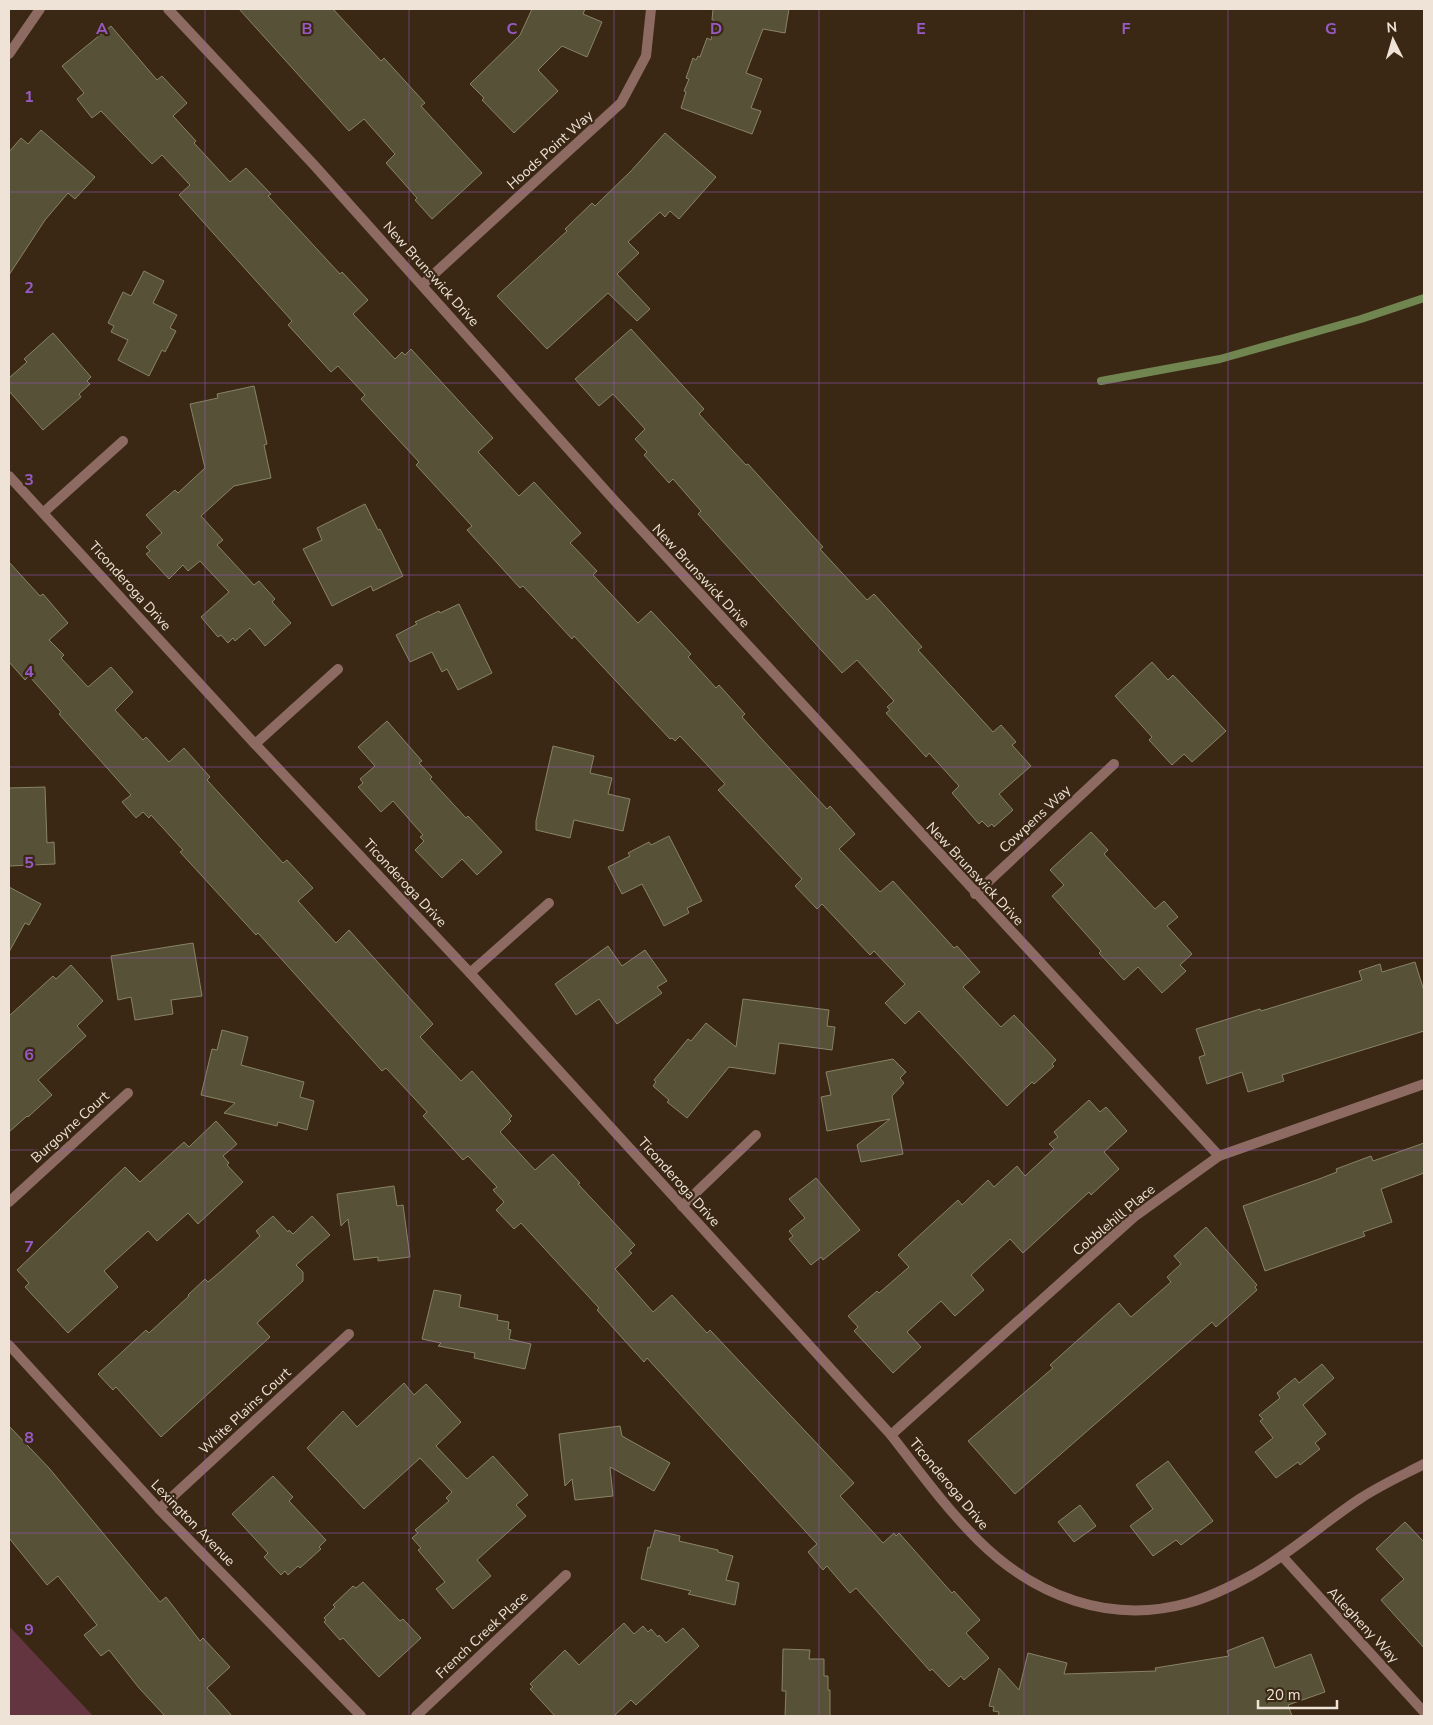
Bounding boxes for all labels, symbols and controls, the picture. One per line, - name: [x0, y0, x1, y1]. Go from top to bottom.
- north arrow: [1368, 15, 1418, 65]
- text: A: [96, 18, 108, 40]
- text: B: [301, 18, 313, 40]
- text: C: [507, 18, 518, 40]
- text: D: [710, 18, 722, 40]
- text: E: [916, 18, 926, 40]
- text: F: [1122, 18, 1131, 40]
- text: G: [1325, 18, 1337, 40]
- text: N: [1386, 18, 1398, 37]
- text: 1: [24, 86, 34, 108]
- street label: Hoods Point Way: [503, 106, 598, 194]
- street label: New Brunswick Drive: [379, 217, 483, 331]
- text: 2: [24, 277, 34, 299]
- text: 3: [24, 469, 34, 491]
- street label: New Brunswick Drive: [648, 520, 754, 632]
- street label: Ticonderoga Drive: [85, 537, 175, 635]
- text: 4: [24, 661, 34, 683]
- street label: Cowpens Way: [995, 780, 1075, 857]
- street label: New Brunswick Drive: [922, 818, 1028, 930]
- street label: Ticonderoga Drive: [359, 835, 451, 931]
- text: 5: [24, 852, 34, 874]
- text: 6: [24, 1044, 34, 1066]
- street label: Burgoyne Court: [27, 1087, 113, 1167]
- street label: Ticonderoga Drive: [634, 1133, 724, 1231]
- street label: Cobblehill Place: [1069, 1180, 1159, 1260]
- text: 7: [24, 1236, 34, 1258]
- street label: White Plains Court: [195, 1363, 295, 1459]
- text: 8: [24, 1427, 34, 1449]
- street label: Ticonderoga Drive: [905, 1434, 993, 1534]
- street label: Lexington Avenue: [147, 1476, 239, 1570]
- street label: Allegheny Way: [1323, 1583, 1404, 1668]
- street label: French Creek Place: [432, 1587, 532, 1683]
- text: 9: [24, 1619, 34, 1641]
- scale bar: [1258, 1678, 1337, 1710]
- text: 20 m: [1266, 1685, 1301, 1705]

